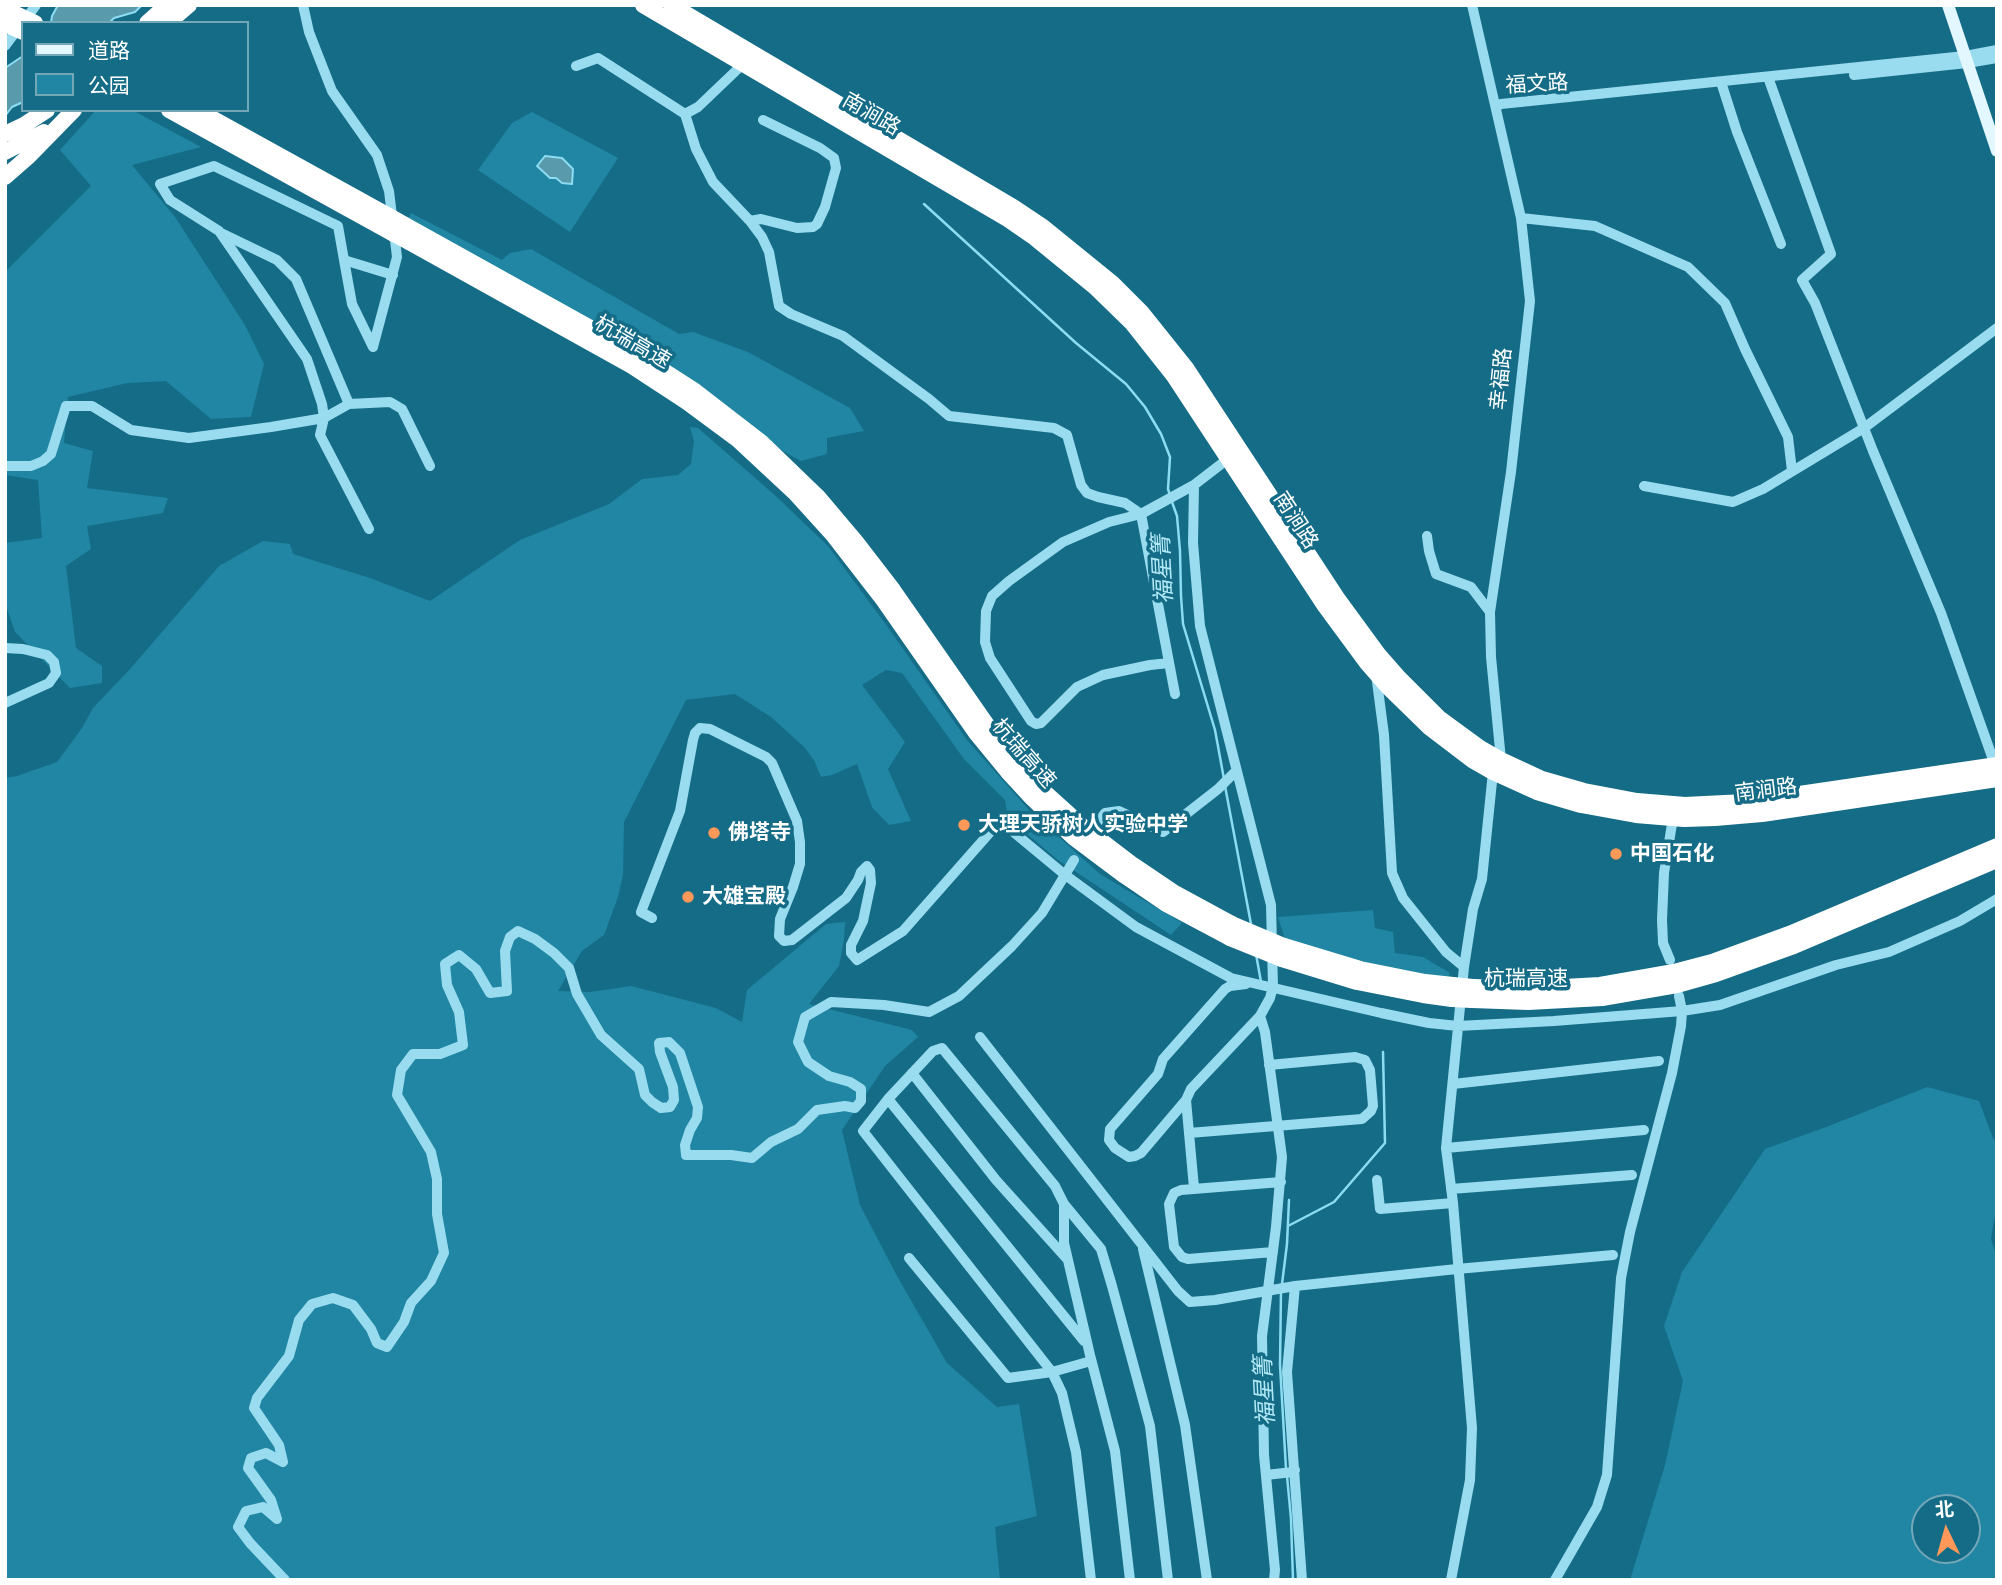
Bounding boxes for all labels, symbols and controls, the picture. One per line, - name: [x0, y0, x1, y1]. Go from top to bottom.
- legend: [21, 21, 248, 112]
- text: 道路: [88, 37, 130, 65]
- street label: 福文路: [1505, 71, 1569, 99]
- text: 公园: [88, 72, 130, 100]
- street label: 南涧路: [837, 88, 905, 142]
- street label: 杭瑞高速: [589, 311, 675, 375]
- street label: 幸福路: [1486, 346, 1518, 412]
- street label: 南涧路: [1267, 488, 1323, 554]
- water label: 福星箐: [1148, 534, 1180, 604]
- street label: 杭瑞高速: [986, 714, 1060, 794]
- street label: 南涧路: [1733, 775, 1799, 807]
- place label: 大理天骄树人实验中学: [978, 812, 1188, 838]
- marker: 大理天骄树人实验中学: [956, 817, 972, 833]
- place label: 佛塔寺: [728, 820, 791, 846]
- marker: 佛塔寺: [706, 825, 722, 841]
- place label: 中国石化: [1630, 841, 1714, 867]
- marker: 中国石化: [1608, 846, 1624, 862]
- place label: 大雄宝殿: [702, 884, 786, 910]
- marker: 大雄宝殿: [680, 889, 696, 905]
- street label: 杭瑞高速: [1484, 966, 1568, 992]
- water label: 福星箐: [1250, 1356, 1282, 1426]
- north arrow: [1911, 1494, 1981, 1564]
- text: 北: [1934, 1496, 1955, 1523]

